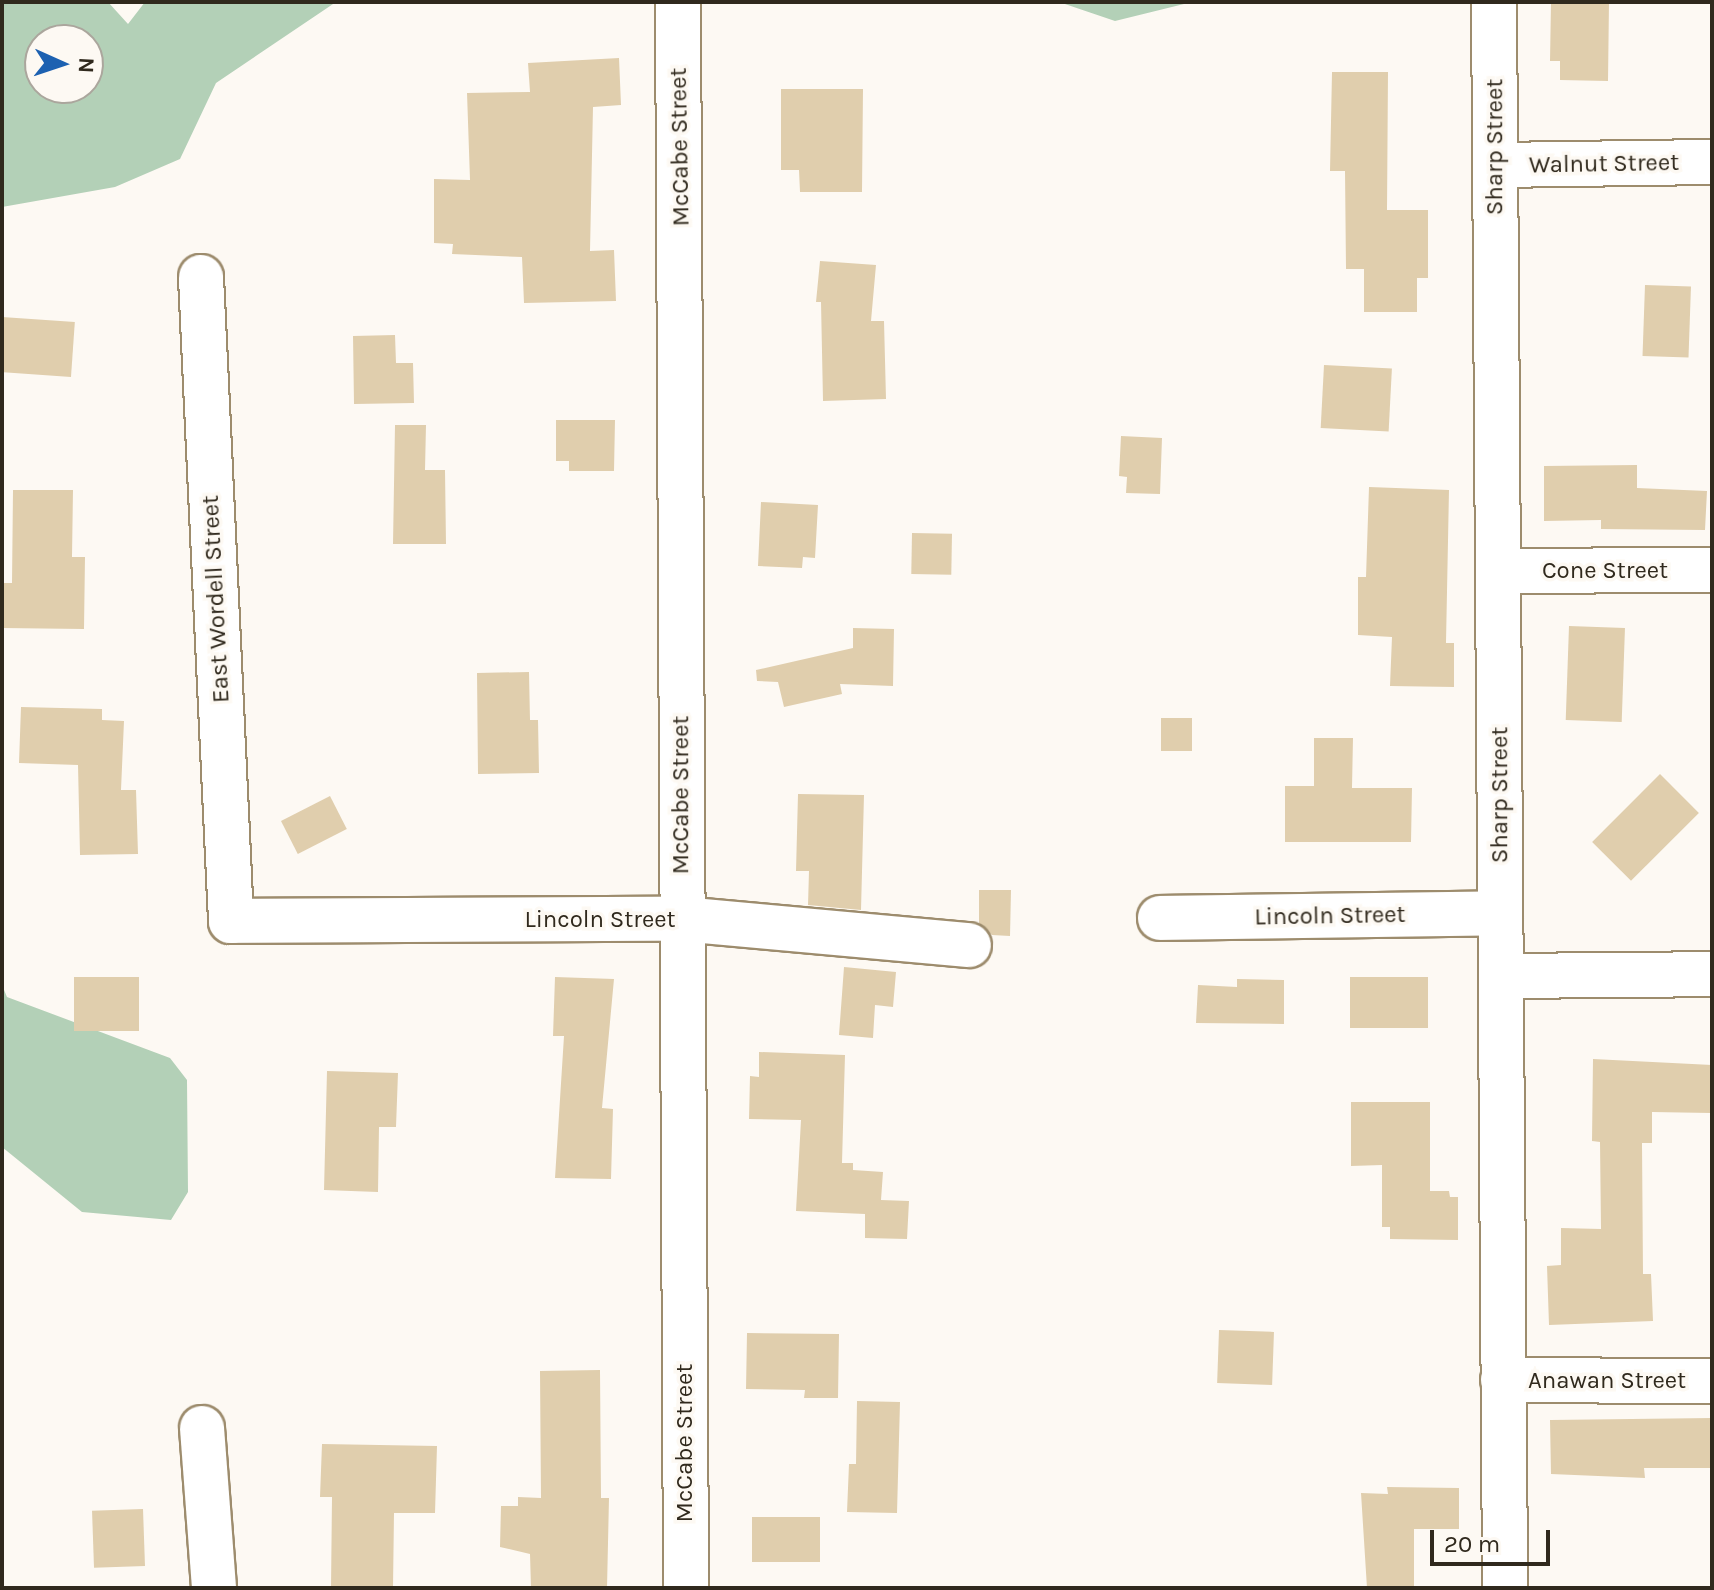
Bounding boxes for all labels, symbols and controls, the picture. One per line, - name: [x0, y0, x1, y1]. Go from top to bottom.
- north arrow: [24, 24, 104, 104]
- text: N: [73, 57, 99, 74]
- street label: McCabe Street: [664, 67, 696, 227]
- street label: Sharp Street: [1481, 79, 1509, 215]
- street label: Walnut Street: [1529, 148, 1679, 180]
- street label: East Wordell Street: [196, 494, 236, 704]
- street label: Cone Street: [1542, 557, 1668, 585]
- street label: McCabe Street: [667, 716, 695, 874]
- street label: Sharp Street: [1486, 727, 1514, 863]
- street label: Lincoln Street: [1254, 900, 1406, 932]
- street label: Lincoln Street: [524, 906, 676, 934]
- street label: McCabe Street: [671, 1364, 699, 1522]
- street label: Anawan Street: [1528, 1367, 1686, 1395]
- scale bar: [1434, 1514, 1554, 1564]
- text: 20 m: [1444, 1530, 1500, 1558]

